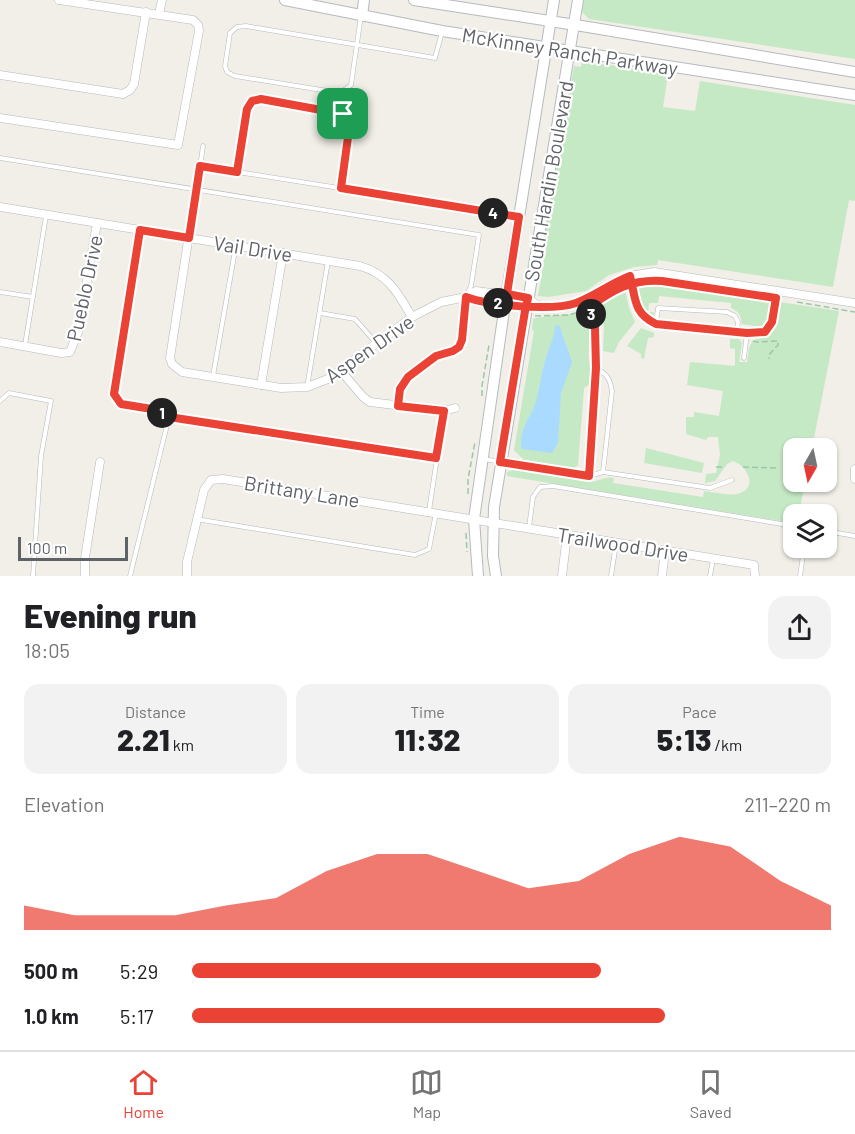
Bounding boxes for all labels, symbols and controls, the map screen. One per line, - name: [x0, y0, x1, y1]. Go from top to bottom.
- street label: McKinney Ranch Parkway: [460, 22, 680, 80]
- street label: South Hardin Boulevard: [519, 79, 577, 283]
- pin: [317, 88, 368, 139]
- icon: arrive: [326, 97, 359, 130]
- pin: 4: [478, 198, 508, 228]
- text: 4: [488, 203, 498, 222]
- street label: Vail Drive: [212, 230, 294, 266]
- street label: Pueblo Drive: [61, 233, 107, 343]
- pin: 2: [483, 288, 513, 318]
- text: 2: [494, 293, 502, 312]
- pin: 3: [576, 299, 606, 329]
- text: 3: [587, 304, 595, 323]
- street label: Aspen Drive: [320, 309, 418, 387]
- pin: 1: [147, 398, 177, 428]
- text: 1: [159, 403, 165, 422]
- north arrow: [783, 438, 837, 492]
- map controls: [783, 438, 837, 558]
- street label: Brittany Lane: [243, 470, 361, 512]
- button: layers: [783, 504, 837, 558]
- street label: Trailwood Drive: [556, 522, 690, 566]
- scale bar: [18, 534, 128, 562]
- text: 100 m: [27, 538, 67, 557]
- text: Evening run: [24, 595, 197, 635]
- button: share: [768, 596, 831, 659]
- text: 18:05: [24, 638, 70, 662]
- text: Distance: [125, 702, 186, 721]
- text: Time: [410, 702, 445, 721]
- text: Pace: [682, 702, 717, 721]
- text: 2.21: [117, 721, 170, 757]
- text: 11:32: [394, 721, 461, 757]
- text: 5:13: [657, 721, 711, 757]
- text: km: [170, 735, 194, 754]
- text: /km: [711, 735, 742, 754]
- text: Elevation: [24, 792, 105, 816]
- text: 211–220 m: [744, 792, 831, 816]
- text: 500 m: [24, 959, 78, 983]
- text: 5:29: [120, 959, 158, 983]
- text: 1.0 km: [24, 1004, 79, 1028]
- text: 5:17: [120, 1004, 154, 1028]
- tab: Home: [123, 1066, 164, 1121]
- tab: Map: [410, 1066, 443, 1121]
- tab: Saved: [690, 1066, 732, 1121]

